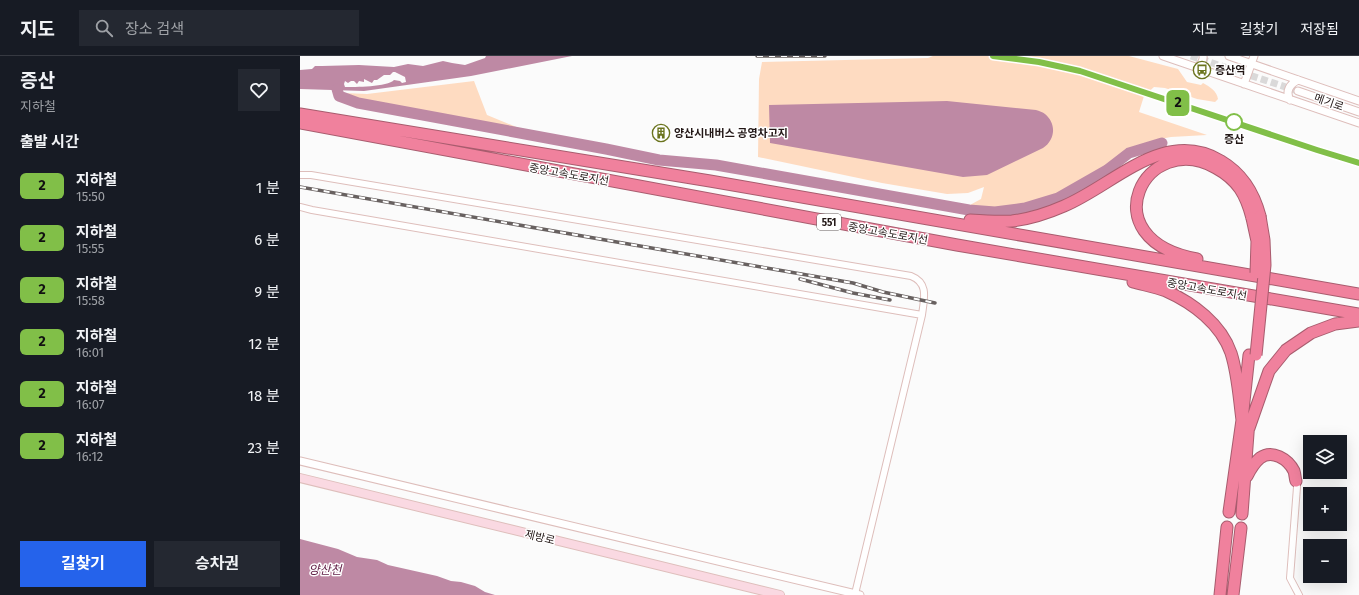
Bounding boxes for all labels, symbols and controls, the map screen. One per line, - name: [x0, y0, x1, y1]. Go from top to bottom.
- search box: [79, 10, 359, 46]
- icon: search: [93, 17, 115, 39]
- text: 지도: [20, 18, 55, 41]
- text: 장소 검색: [125, 20, 184, 38]
- text: 지도: [1192, 21, 1218, 38]
- text: 길찾기: [1240, 21, 1278, 38]
- text: 저장됨: [1300, 21, 1339, 38]
- bus stop icon: 증산역: [1192, 60, 1212, 80]
- place label: 증산역: [1215, 64, 1245, 77]
- text: 증산: [20, 69, 55, 92]
- button: heart: [238, 69, 280, 111]
- line badge: 2: [1165, 90, 1191, 116]
- street label: 메기로: [1312, 91, 1345, 114]
- text: 2: [1174, 94, 1182, 111]
- text: 지하철: [20, 99, 56, 114]
- marker: 증산: [1225, 113, 1243, 131]
- building icon: 양산시내버스 공영차고지: [651, 123, 671, 143]
- place label: 양산시내버스 공영차고지: [674, 127, 788, 140]
- text: 출발 시간: [20, 133, 79, 151]
- place label: 증산: [1224, 133, 1244, 146]
- street label: 중앙고속도로지선: [528, 161, 610, 188]
- text: 지하철: [76, 171, 117, 189]
- text: 2: [38, 177, 46, 194]
- text: 1 분: [256, 179, 280, 197]
- text: 15:50: [76, 189, 105, 204]
- road number: 551: [817, 214, 841, 230]
- street label: 중앙고속도로지선: [847, 220, 929, 247]
- text: 지하철: [76, 223, 117, 241]
- text: 2: [38, 229, 46, 246]
- text: 6 분: [254, 231, 280, 249]
- text: 15:55: [76, 241, 104, 256]
- text: 지하철: [76, 275, 117, 293]
- street label: 중앙고속도로지선: [1166, 276, 1248, 303]
- text: 2: [38, 281, 46, 298]
- text: 9 분: [254, 283, 280, 301]
- text: 15:58: [76, 293, 105, 308]
- text: 지하철: [76, 327, 117, 345]
- text: 2: [38, 333, 46, 350]
- text: 12 분: [248, 335, 280, 353]
- text: 16:01: [76, 345, 104, 360]
- text: 지하철: [76, 379, 117, 397]
- text: 2: [38, 385, 46, 402]
- text: 18 분: [247, 387, 280, 405]
- text: 16:07: [76, 397, 104, 412]
- text: 지하철: [76, 431, 117, 449]
- map controls: [1303, 435, 1347, 583]
- button: layers: [1303, 435, 1347, 479]
- text: 2: [38, 437, 46, 454]
- text: 23 분: [247, 439, 280, 457]
- text: 16:12: [76, 449, 103, 464]
- button: +: [1303, 487, 1347, 531]
- street label: 제방로: [524, 528, 556, 547]
- button: −: [1303, 539, 1347, 583]
- button: 길찾기: [20, 541, 146, 587]
- button: 승차권: [154, 541, 280, 587]
- water label: 양산천: [308, 563, 344, 577]

